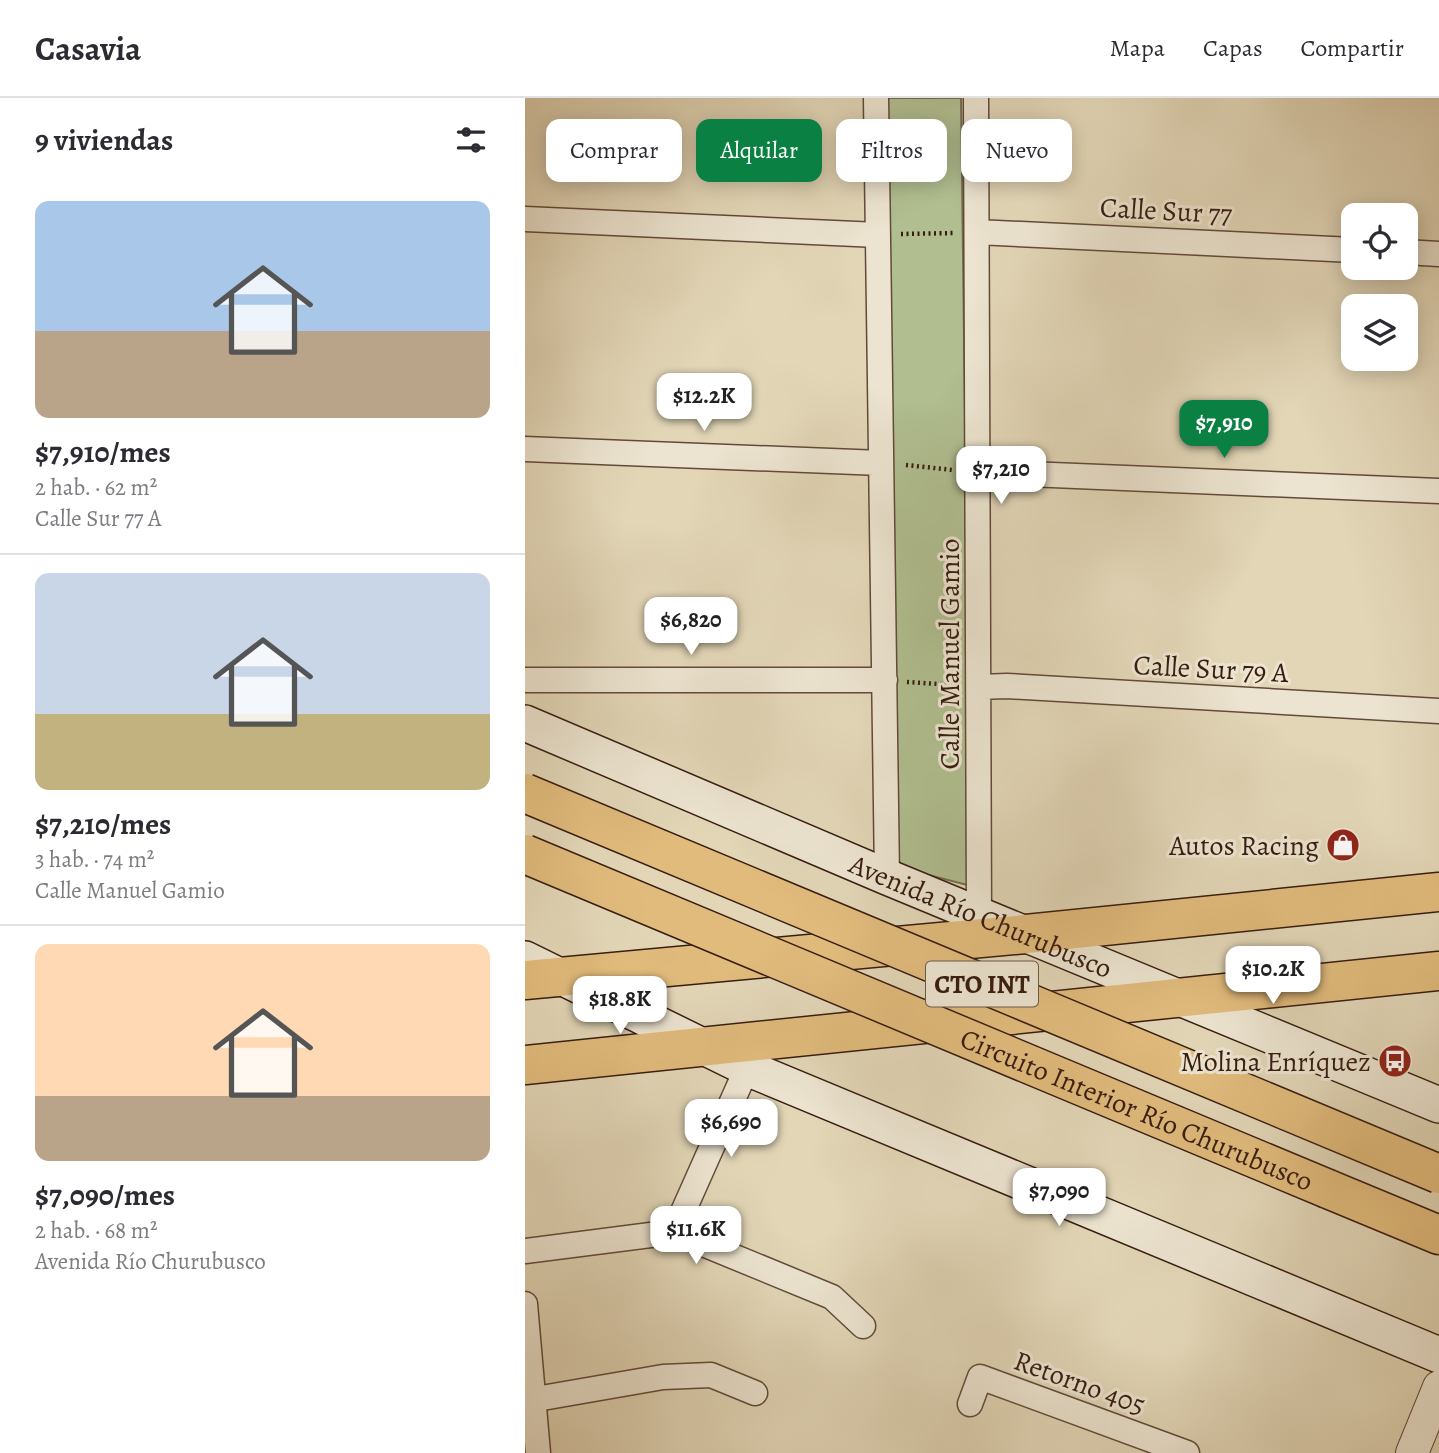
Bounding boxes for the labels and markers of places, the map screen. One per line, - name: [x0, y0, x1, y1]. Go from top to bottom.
- pin: $12.2K: [647, 374, 761, 433]
- pin: $7,910: [1167, 400, 1281, 460]
- pin: $7,210: [944, 446, 1058, 506]
- pin: $6,820: [634, 598, 748, 657]
- shop icon: Autos Racing: [1324, 826, 1362, 864]
- place label: Autos Racing: [1168, 827, 1319, 865]
- pin: $10.2K: [1216, 946, 1330, 1006]
- pin: $18.8K: [563, 976, 677, 1036]
- bus stop icon: Molina Enríquez: [1376, 1042, 1414, 1080]
- place label: Molina Enríquez: [1181, 1043, 1371, 1081]
- pin: $6,690: [674, 1100, 788, 1159]
- pin: $7,090: [1002, 1168, 1116, 1228]
- pin: $11.6K: [639, 1206, 753, 1266]

